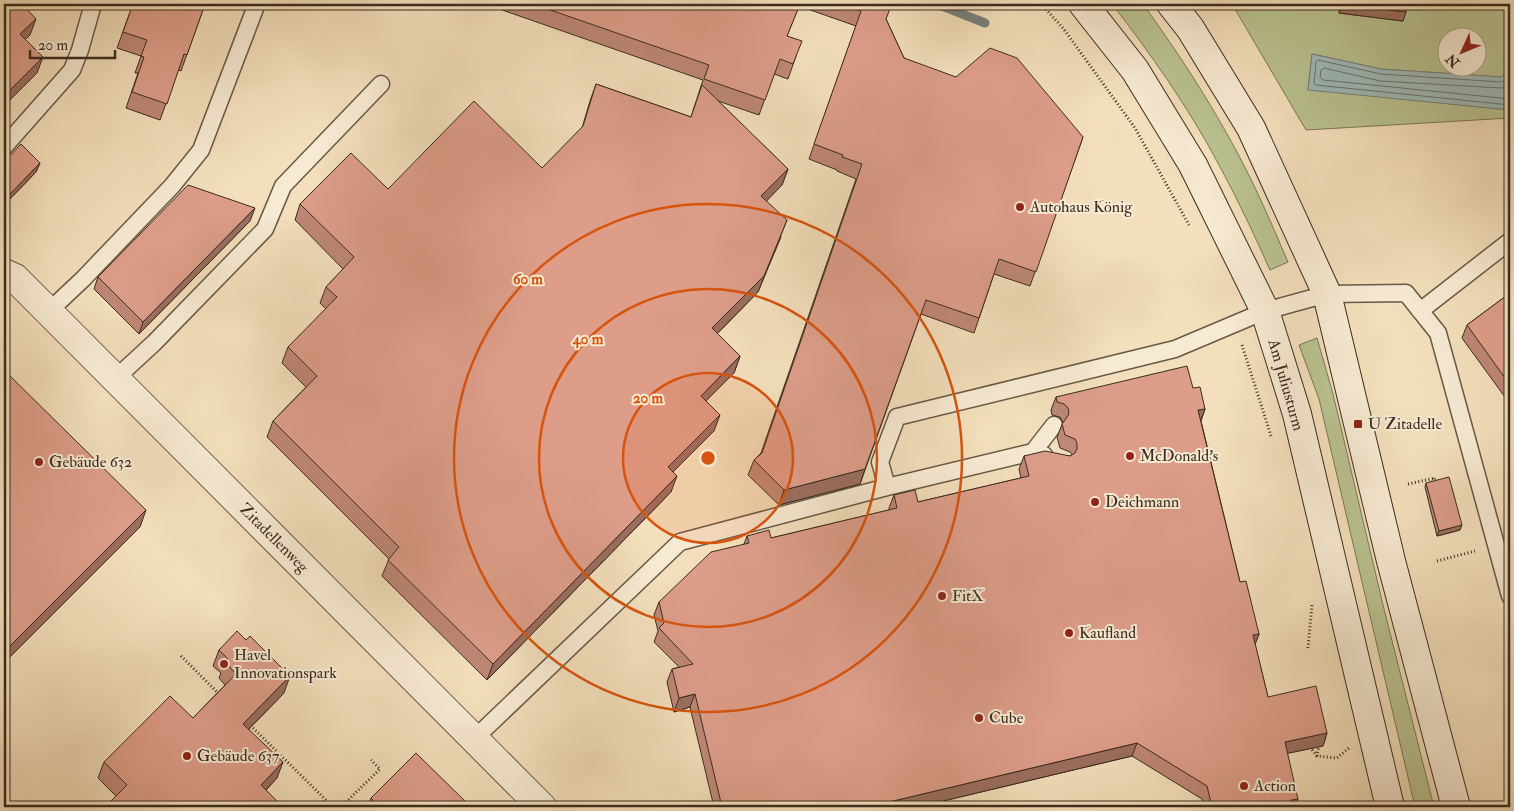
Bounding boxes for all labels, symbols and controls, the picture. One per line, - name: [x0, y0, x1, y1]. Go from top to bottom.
- scale bar: [30, 28, 115, 60]
- north arrow: [1436, 28, 1486, 78]
- text: 20 m: [38, 36, 68, 55]
- text: N: [1442, 50, 1464, 72]
- place label: Autohaus König: [1029, 197, 1133, 217]
- marker: Autohaus König: [1014, 201, 1026, 213]
- text: 60 m: [513, 270, 543, 289]
- text: 40 m: [572, 330, 604, 349]
- street label: Am Juliusturm: [1262, 336, 1309, 434]
- text: 20 m: [633, 389, 663, 408]
- place label: U Zitadelle: [1368, 414, 1442, 434]
- marker: U Zitadelle: [1352, 418, 1364, 430]
- place label: McDonald's: [1140, 446, 1218, 466]
- centre of rings: [699, 449, 717, 467]
- marker: McDonald's: [1124, 450, 1136, 462]
- place label: Gebäude 632: [49, 452, 132, 472]
- marker: Gebäude 632: [33, 456, 45, 468]
- place label: Deichmann: [1105, 492, 1179, 512]
- marker: Deichmann: [1089, 496, 1101, 508]
- street label: Zitadellenweg: [235, 499, 314, 578]
- place label: FitX: [952, 586, 984, 606]
- marker: FitX: [936, 590, 948, 602]
- place label: Kaufland: [1079, 623, 1136, 643]
- marker: Kaufland: [1063, 627, 1075, 639]
- place label: Havel Innovationspark: [234, 645, 337, 684]
- marker: Havel Innovationspark: [218, 658, 230, 670]
- place label: Cube: [989, 708, 1024, 728]
- marker: Cube: [973, 712, 985, 724]
- place label: Gebäude 637: [197, 746, 280, 766]
- marker: Gebäude 637: [181, 750, 193, 762]
- place label: Action: [1253, 776, 1296, 796]
- marker: Action: [1238, 780, 1250, 792]

